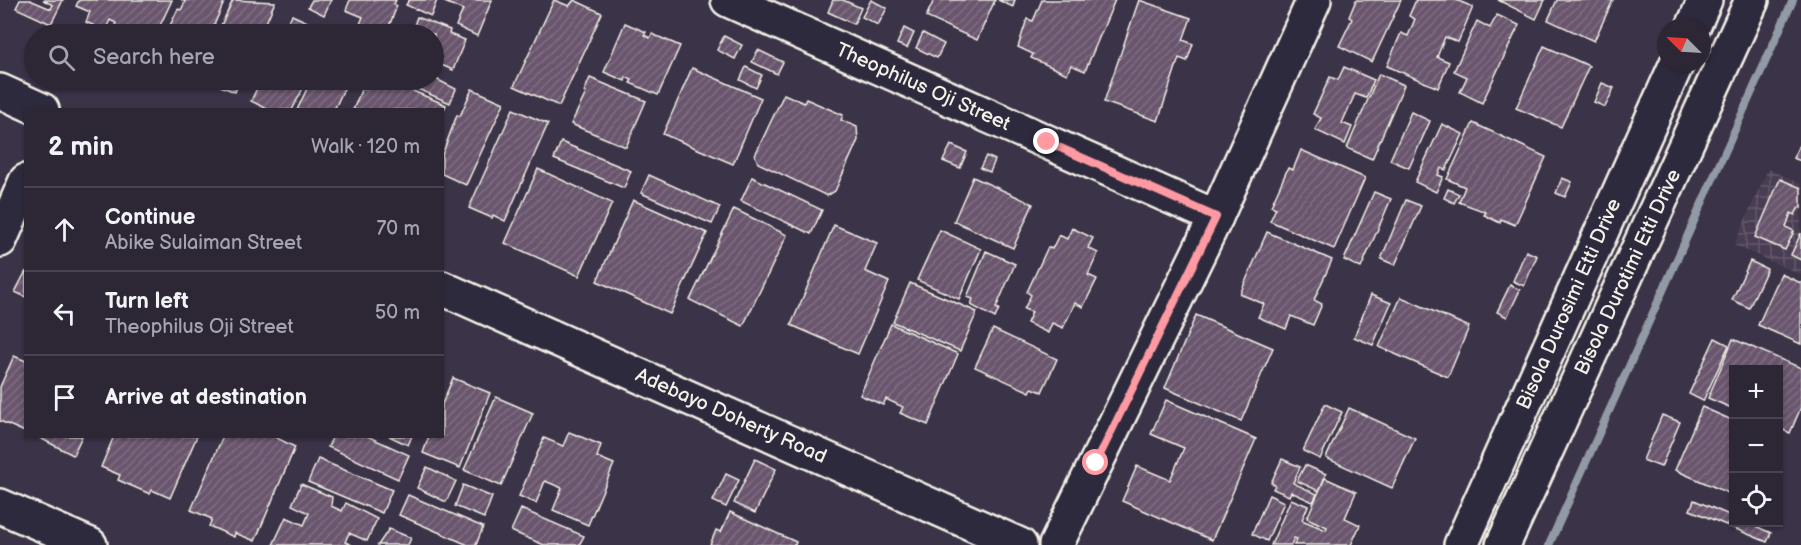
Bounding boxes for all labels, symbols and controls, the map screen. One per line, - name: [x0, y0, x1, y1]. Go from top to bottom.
- north arrow: [1657, 18, 1711, 72]
- search box: [24, 24, 444, 90]
- street label: Theophilus Oji Street: [832, 38, 1014, 136]
- icon: search: [45, 41, 78, 74]
- text: Search here: [93, 44, 215, 71]
- route end: [1033, 128, 1059, 154]
- text: 2 min: [48, 132, 114, 163]
- text: Walk · 120 m: [311, 135, 420, 159]
- street label: Bisola Durotimi Etti Drive: [1570, 165, 1686, 379]
- street label: Bisola Durosimi Etti Drive: [1512, 195, 1626, 413]
- text: Continue: [105, 204, 195, 231]
- icon: ahead: [48, 213, 81, 246]
- text: 70 m: [376, 217, 420, 241]
- text: Abike Sulaiman Street: [105, 231, 302, 255]
- text: Turn left: [105, 288, 189, 315]
- icon: left: [48, 297, 81, 330]
- text: 50 m: [375, 301, 420, 325]
- text: Theophilus Oji Street: [105, 315, 294, 339]
- street label: Adebayo Doherty Road: [632, 363, 830, 469]
- map controls: [1729, 365, 1783, 527]
- button: +: [1729, 365, 1783, 419]
- icon: arrive: [48, 381, 81, 414]
- text: Arrive at destination: [105, 384, 307, 411]
- button: −: [1729, 419, 1783, 473]
- route start: [1082, 449, 1108, 475]
- button: locate: [1729, 473, 1783, 527]

